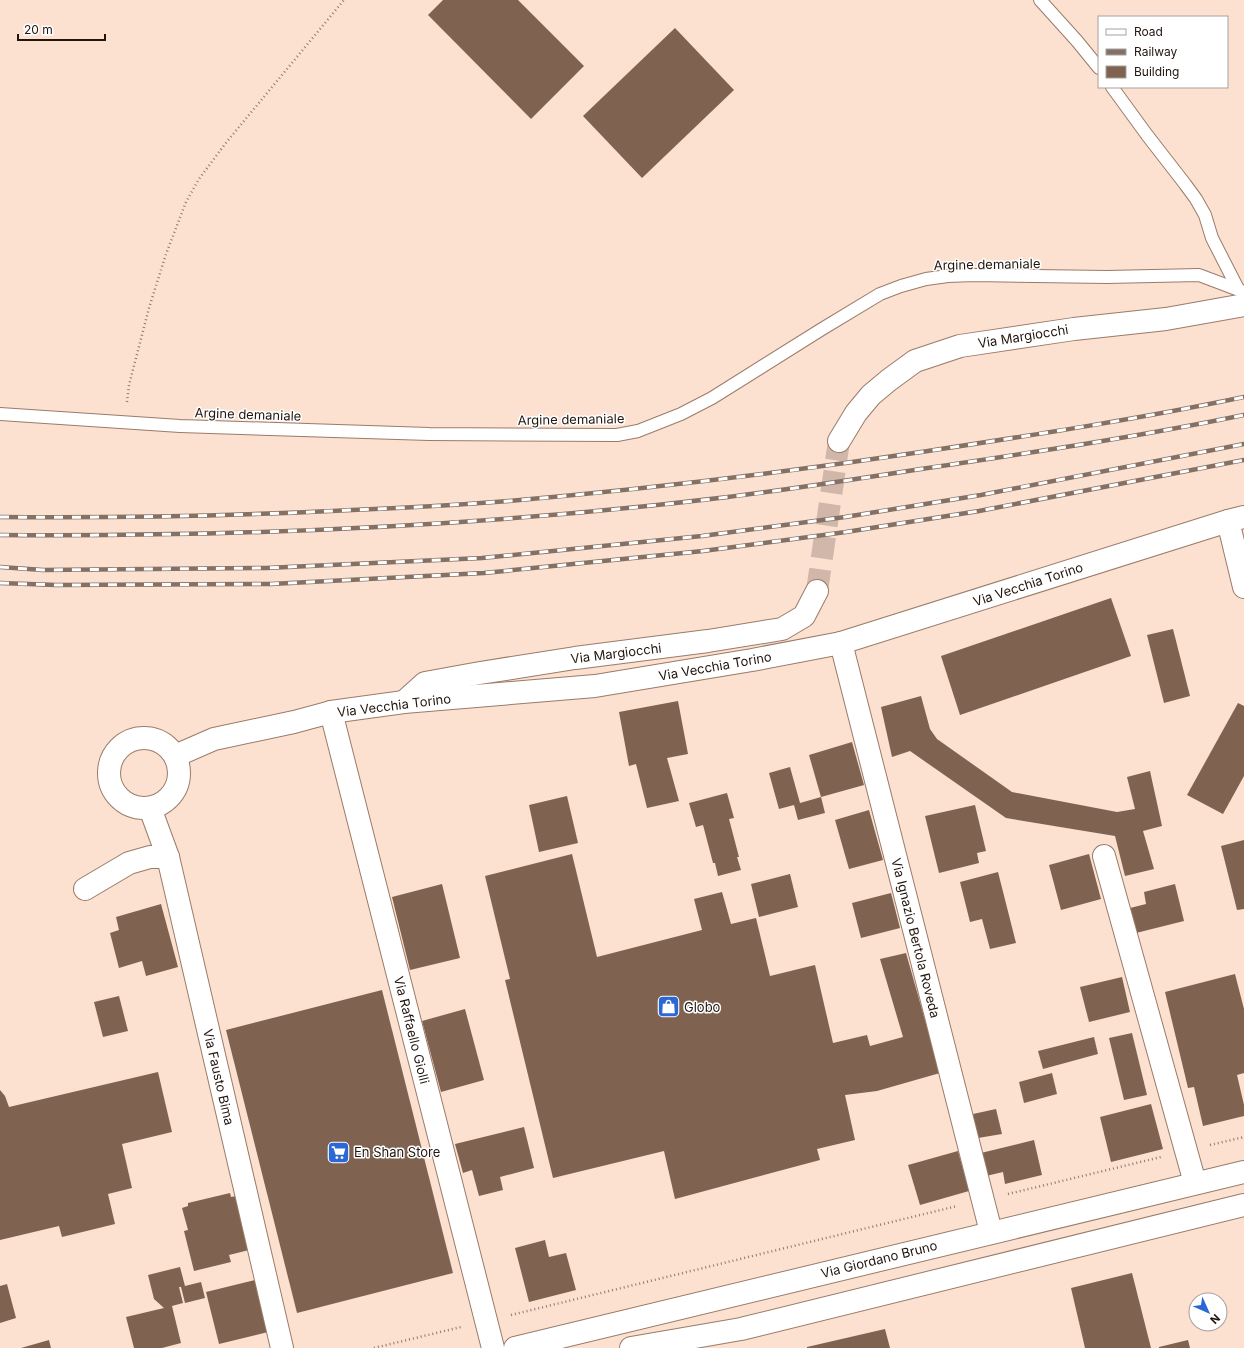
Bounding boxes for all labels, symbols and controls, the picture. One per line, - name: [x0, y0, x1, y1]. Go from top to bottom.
- scale bar: [18, 16, 105, 42]
- legend: [1098, 16, 1228, 88]
- text: 20 m: [24, 22, 53, 37]
- text: Road: [1134, 24, 1163, 39]
- text: Railway: [1134, 44, 1178, 59]
- text: Building: [1134, 64, 1179, 79]
- street label: Argine demaniale: [933, 255, 1041, 273]
- street label: Via Margiocchi: [977, 321, 1069, 351]
- street label: Argine demaniale: [194, 404, 302, 424]
- street label: Argine demaniale: [517, 410, 625, 428]
- street label: Via Vecchia Torino: [971, 559, 1085, 609]
- street label: Via Margiocchi: [570, 639, 662, 667]
- street label: Via Vecchia Torino: [657, 648, 773, 684]
- street label: Via Vecchia Torino: [336, 690, 452, 720]
- street label: Via Ignazio Bertola Roveda: [888, 856, 944, 1020]
- street label: Via Raffaello Giolli: [391, 975, 433, 1085]
- shop icon: Globo: [655, 994, 681, 1020]
- place label: Globo: [684, 999, 721, 1015]
- street label: Via Fausto Bima: [200, 1027, 238, 1127]
- supermarket icon: En Shan Store: [326, 1139, 352, 1165]
- place label: En Shan Store: [354, 1144, 440, 1160]
- street label: Via Giordano Bruno: [819, 1237, 939, 1281]
- north arrow: [1188, 1292, 1228, 1332]
- text: N: [1207, 1311, 1223, 1327]

